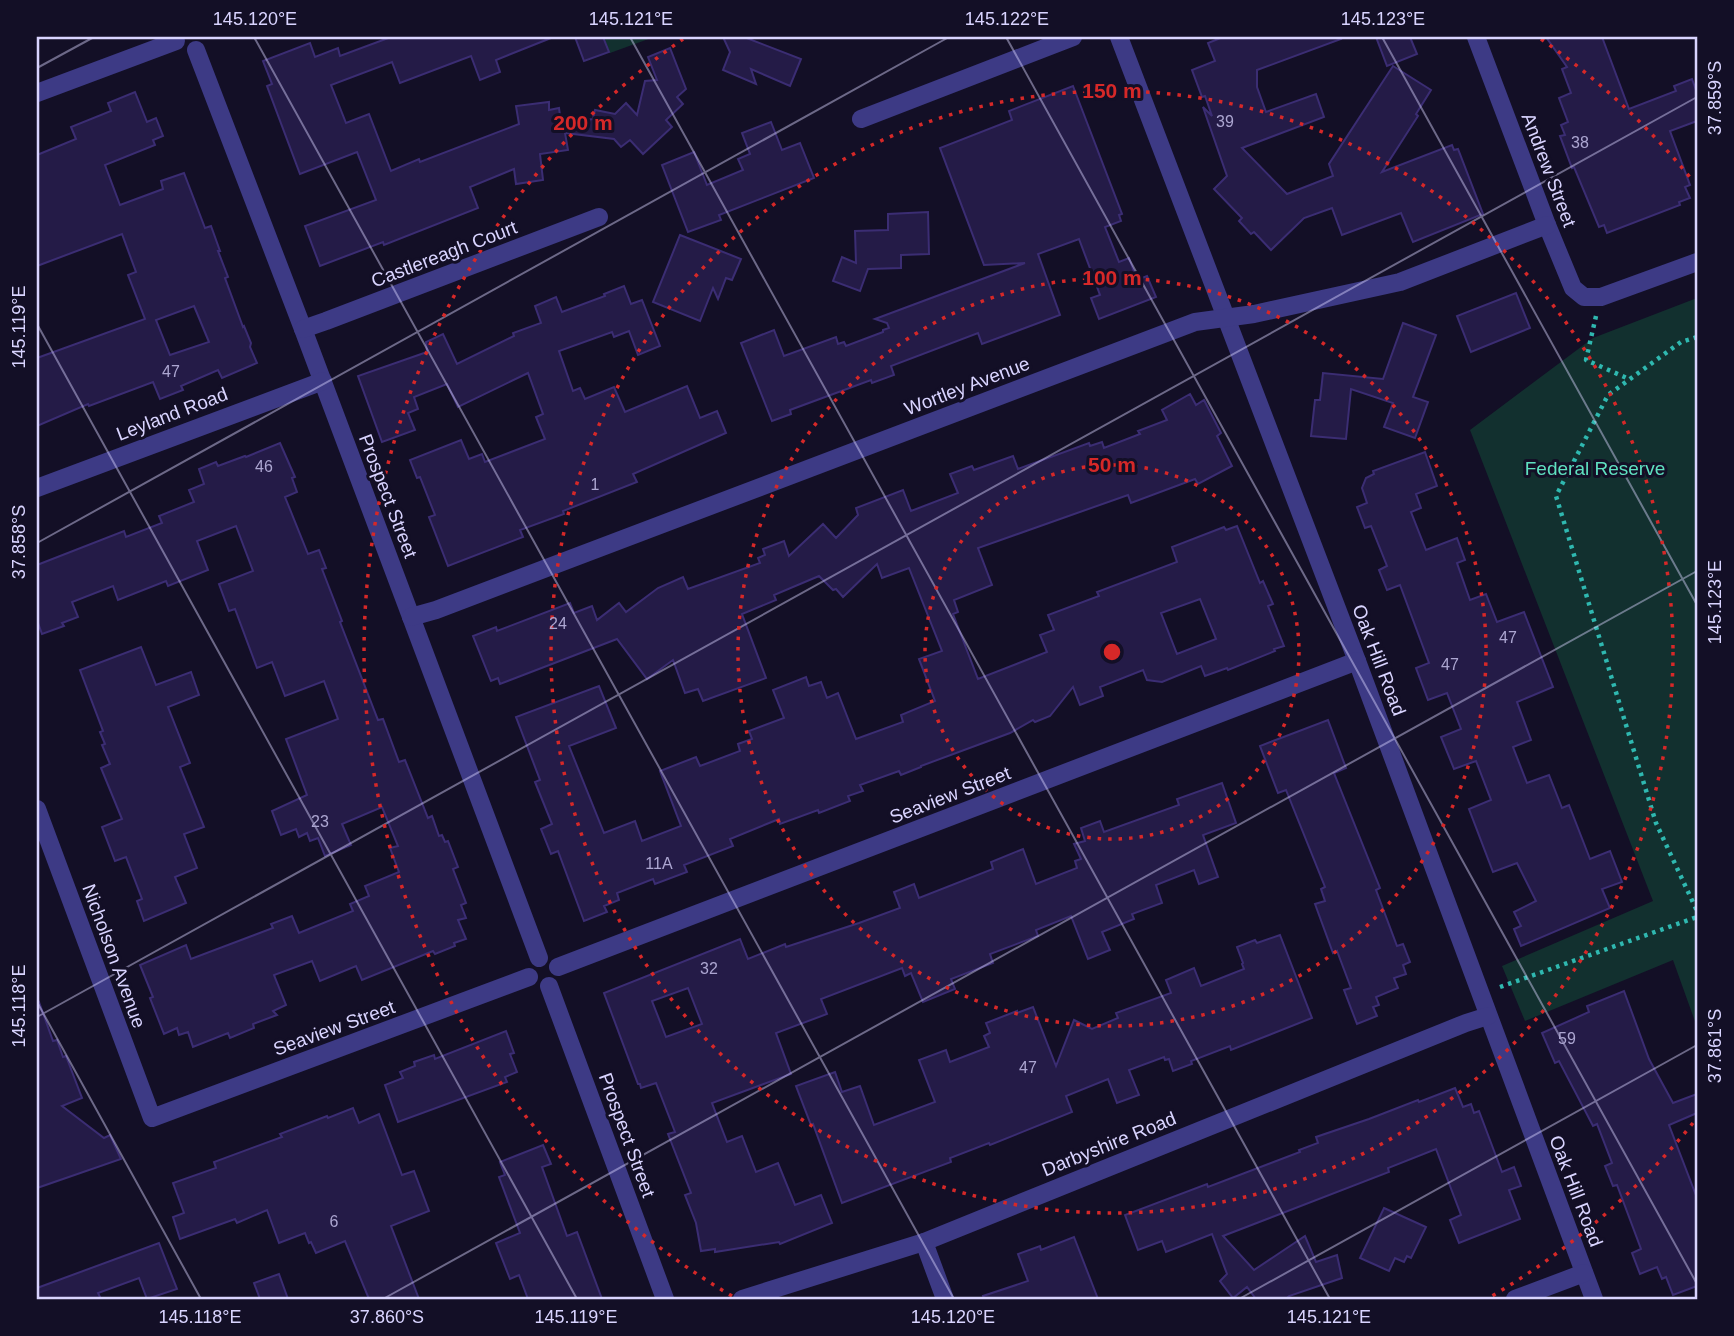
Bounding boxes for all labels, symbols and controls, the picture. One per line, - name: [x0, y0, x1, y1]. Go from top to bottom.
- text: 145.120°E: [213, 9, 297, 29]
- text: 145.121°E: [589, 9, 673, 29]
- text: 145.122°E: [965, 9, 1049, 29]
- text: 145.123°E: [1341, 9, 1425, 29]
- text: 37.859°S: [1705, 61, 1725, 135]
- text: 150 m: [1082, 79, 1142, 102]
- street label: Andrew Street: [1518, 110, 1581, 231]
- text: 200 m: [553, 111, 613, 134]
- house number: 39: [1216, 113, 1234, 130]
- house number: 38: [1571, 134, 1589, 151]
- street label: Castlereagh Court: [368, 216, 520, 291]
- text: 100 m: [1082, 266, 1142, 289]
- text: 145.119°E: [9, 286, 29, 368]
- street label: Wortley Avenue: [901, 352, 1033, 420]
- house number: 47: [162, 363, 180, 380]
- street label: Leyland Road: [113, 383, 231, 445]
- street label: Prospect Street: [355, 431, 422, 562]
- text: 50 m: [1088, 453, 1136, 476]
- house number: 46: [255, 458, 273, 475]
- park label: Federal Reserve: [1525, 458, 1665, 479]
- house number: 1: [591, 476, 600, 493]
- text: 37.858°S: [9, 505, 29, 579]
- text: 145.123°E: [1705, 560, 1725, 644]
- street label: Oak Hill Road: [1348, 602, 1410, 718]
- house number: 24: [549, 615, 567, 632]
- house number: 47: [1499, 629, 1517, 646]
- centre of rings: [1100, 640, 1124, 664]
- house number: 47: [1441, 656, 1459, 673]
- street label: Seaview Street: [887, 762, 1014, 828]
- house number: 23: [311, 813, 329, 830]
- house number: 11A: [645, 855, 673, 872]
- street label: Nicholson Avenue: [78, 881, 150, 1031]
- house number: 32: [700, 960, 718, 977]
- text: 145.118°E: [9, 965, 29, 1047]
- street label: Seaview Street: [270, 996, 398, 1060]
- text: 37.861°S: [1705, 1009, 1725, 1083]
- house number: 59: [1558, 1030, 1576, 1047]
- house number: 47: [1019, 1059, 1037, 1076]
- street label: Prospect Street: [595, 1070, 660, 1201]
- street label: Darbyshire Road: [1039, 1108, 1179, 1180]
- street label: Oak Hill Road: [1545, 1133, 1607, 1249]
- house number: 6: [330, 1213, 339, 1230]
- text: 145.118°E: [159, 1307, 241, 1327]
- text: 37.860°S: [350, 1307, 424, 1327]
- text: 145.119°E: [535, 1307, 617, 1327]
- text: 145.120°E: [911, 1307, 995, 1327]
- text: 145.121°E: [1287, 1307, 1371, 1327]

